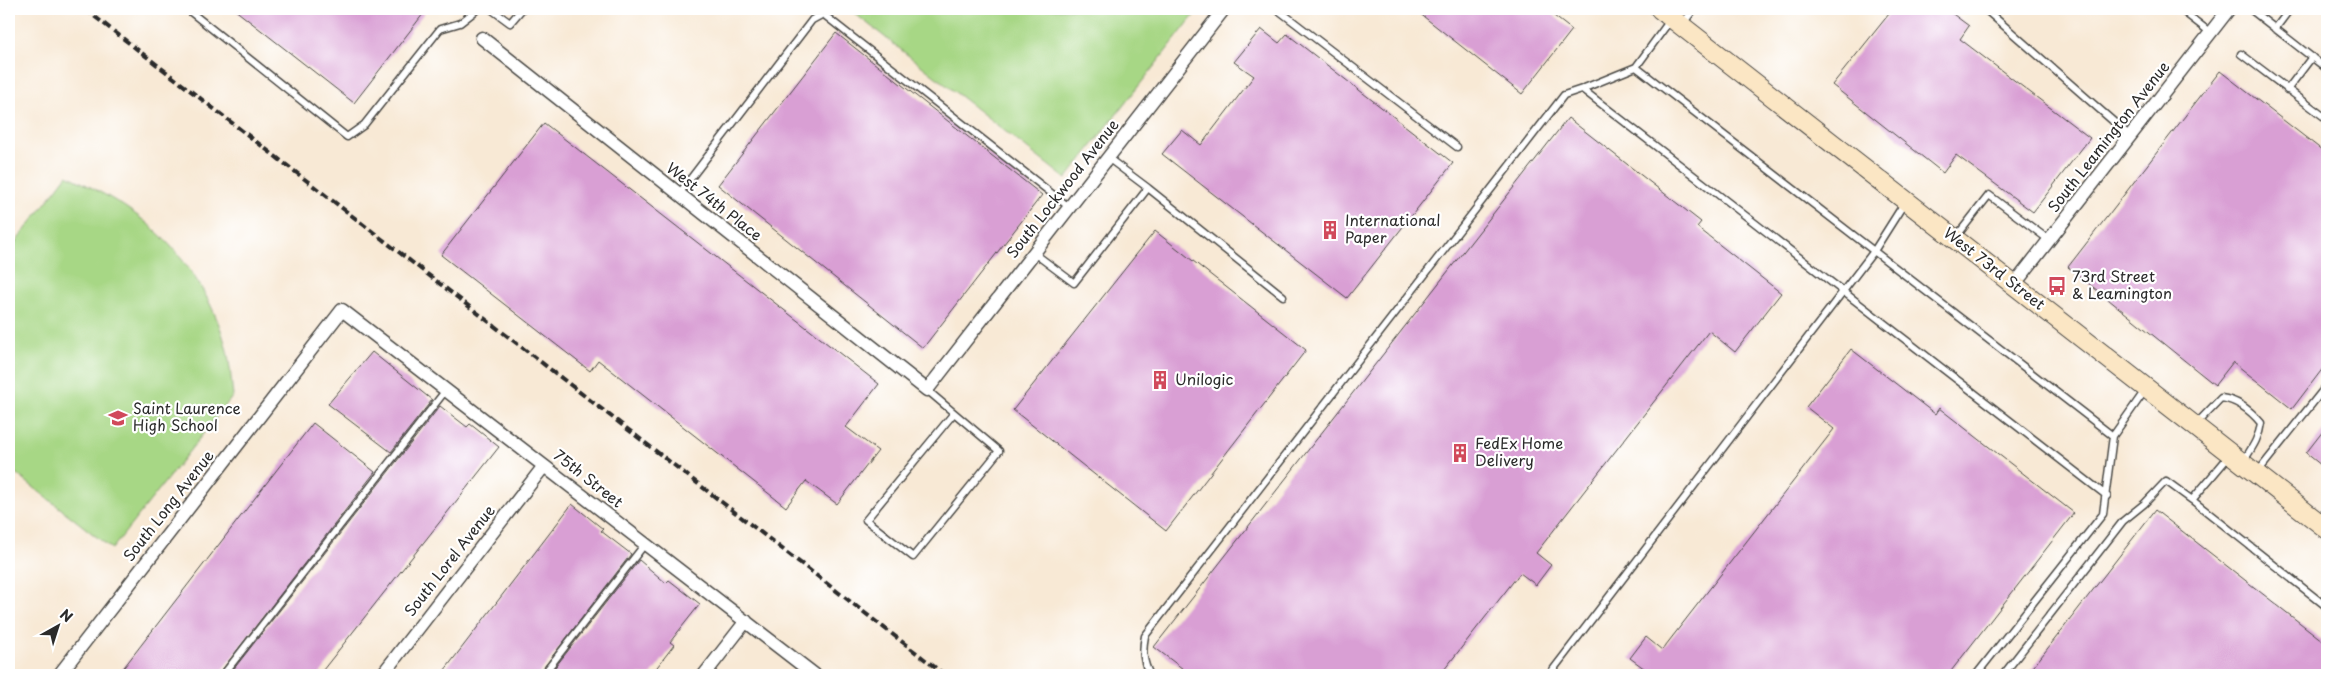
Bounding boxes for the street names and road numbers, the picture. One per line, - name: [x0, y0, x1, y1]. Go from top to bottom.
- street label: South Leamington Avenue: [2041, 56, 2174, 216]
- street label: South Lockwood Avenue: [1000, 114, 1123, 262]
- street label: West 74th Place: [662, 156, 768, 246]
- street label: West 73rd Street: [1939, 221, 2051, 315]
- street label: 75th Street: [549, 443, 629, 512]
- street label: South Long Avenue: [117, 445, 219, 566]
- street label: South Lorel Avenue: [398, 500, 500, 621]

